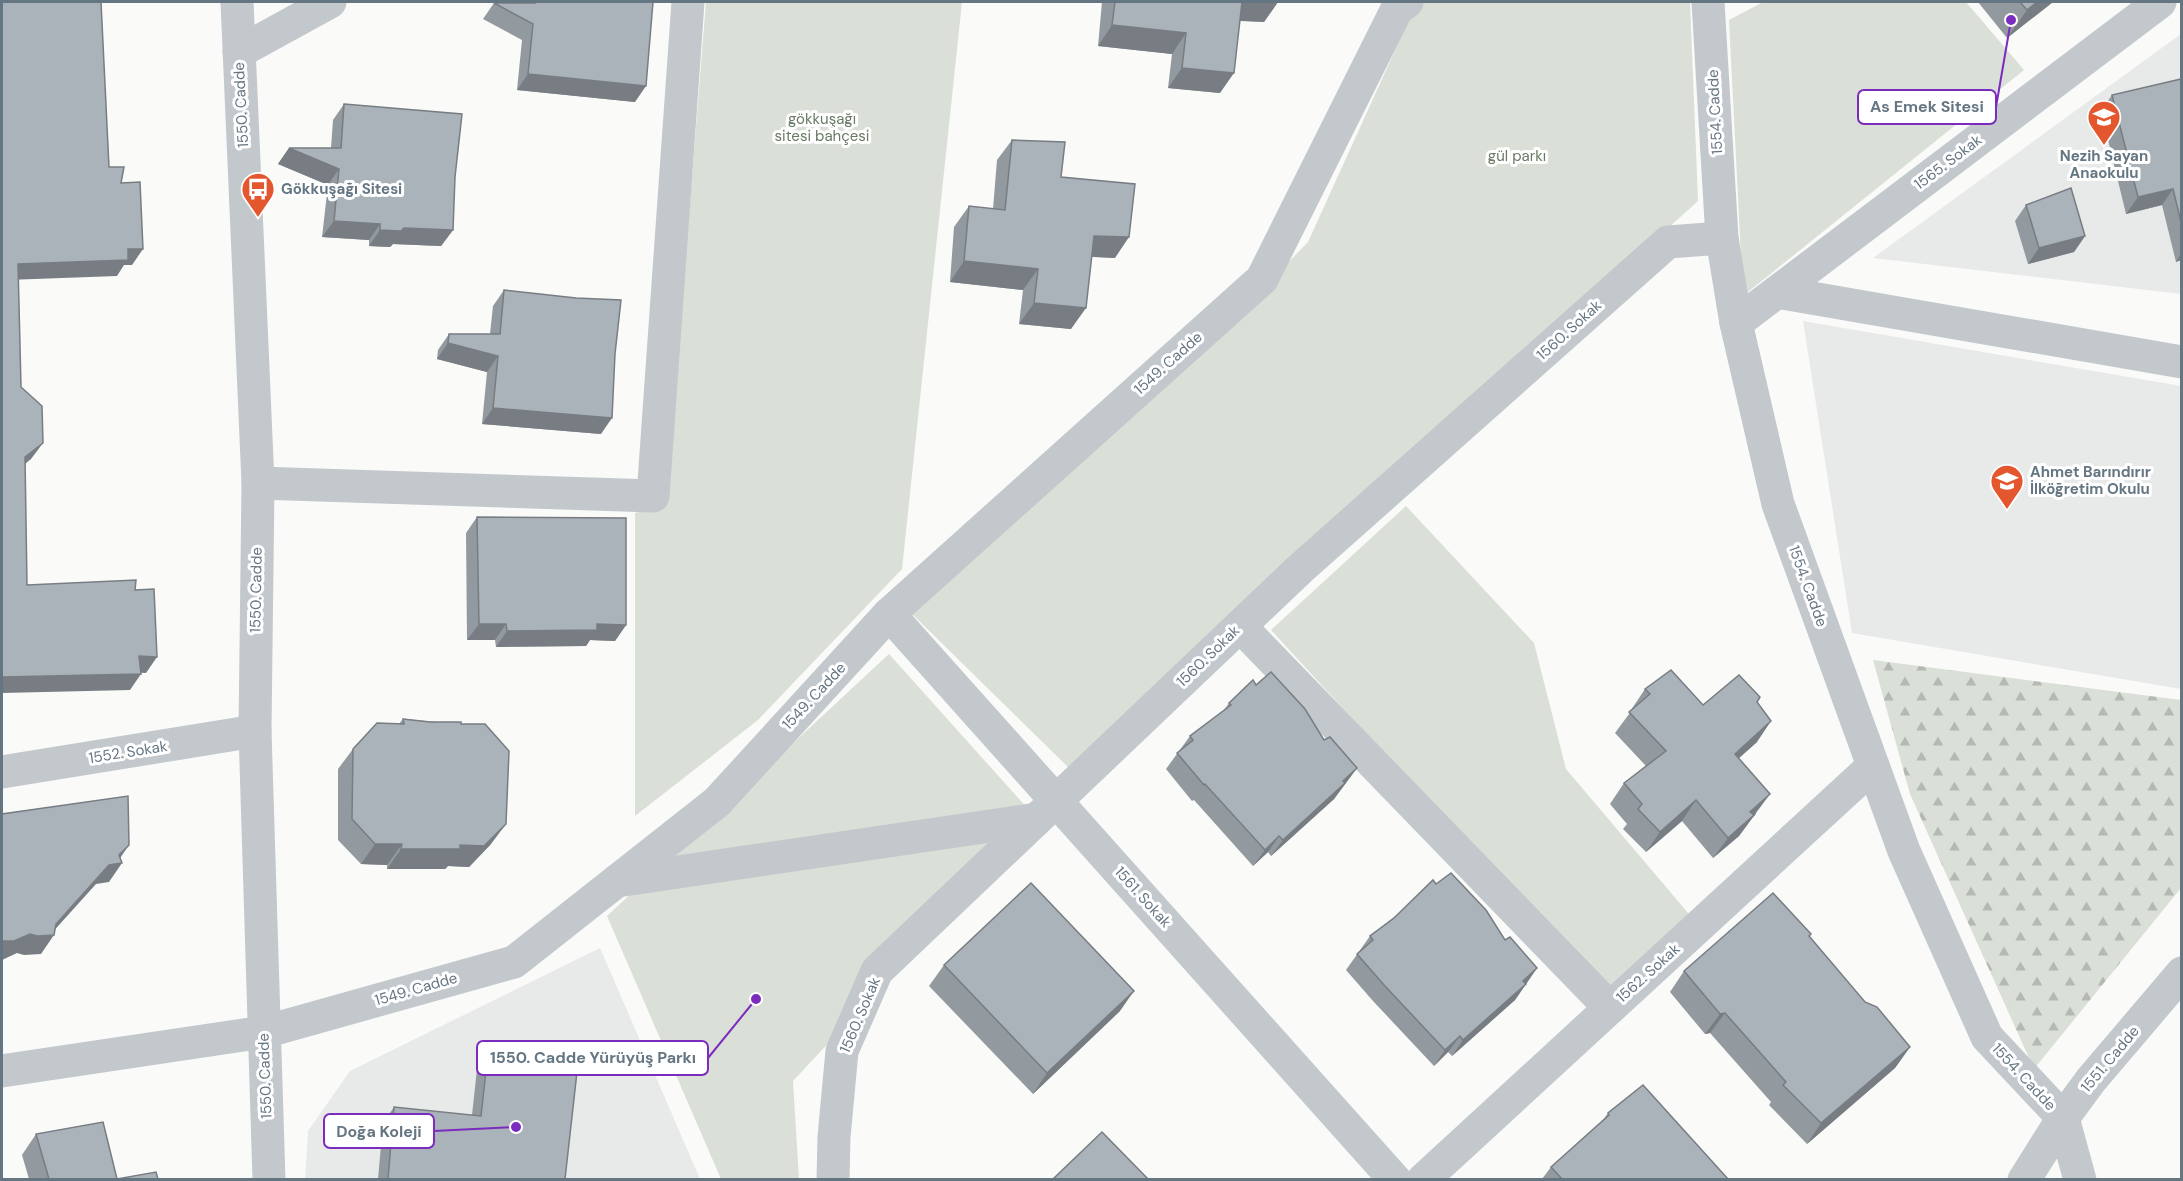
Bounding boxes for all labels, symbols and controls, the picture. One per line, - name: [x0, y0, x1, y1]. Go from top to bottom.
- street label: 1550. Cadde: [229, 62, 253, 148]
- street label: 1554. Cadde: [1703, 69, 1727, 155]
- callout: As Emek Sitesi: [1858, 90, 1996, 124]
- text: As Emek Sitesi: [1870, 96, 1984, 117]
- school or university icon: Nezih Sayan Anaokulu: [2086, 99, 2122, 146]
- park label: gökkuşağı sitesi bahçesi: [775, 109, 869, 146]
- street label: 1565. Sokak: [1910, 130, 1986, 194]
- park label: gül parkı: [1488, 146, 1546, 166]
- place label: Nezih Sayan Anaokulu: [2060, 146, 2148, 183]
- bus stop icon: Gökkuşağı Sitesi: [240, 171, 276, 218]
- place label: Gökkuşağı Sitesi: [281, 179, 402, 199]
- street label: 1560. Sokak: [1532, 295, 1606, 364]
- street label: 1549. Cadde: [1130, 327, 1206, 399]
- place label: Ahmet Barındırır İlköğretim Okulu: [2030, 462, 2151, 499]
- school or university icon: Ahmet Barındırır İlköğretim Okulu: [1989, 463, 2025, 510]
- street label: 1554. Cadde: [1784, 543, 1832, 629]
- street label: 1550. Cadde: [245, 547, 267, 633]
- street label: 1560. Sokak: [1172, 620, 1244, 691]
- street label: 1549. Cadde: [778, 658, 850, 734]
- street label: 1552. Sokak: [87, 736, 169, 768]
- street label: 1561. Sokak: [1110, 862, 1176, 932]
- street label: 1562. Sokak: [1612, 939, 1684, 1007]
- street label: 1549. Cadde: [372, 968, 460, 1010]
- street label: 1560. Sokak: [835, 974, 885, 1056]
- street label: 1551. Cadde: [2076, 1022, 2144, 1096]
- street label: 1550. Cadde: [254, 1033, 276, 1119]
- street label: 1554. Cadde: [1988, 1039, 2060, 1115]
- callout: 1550. Cadde Yürüyüş Parkı: [477, 1041, 708, 1075]
- text: 1550. Cadde Yürüyüş Parkı: [490, 1047, 696, 1068]
- callout: Doğa Koleji: [324, 1114, 434, 1148]
- text: Doğa Koleji: [336, 1121, 422, 1142]

